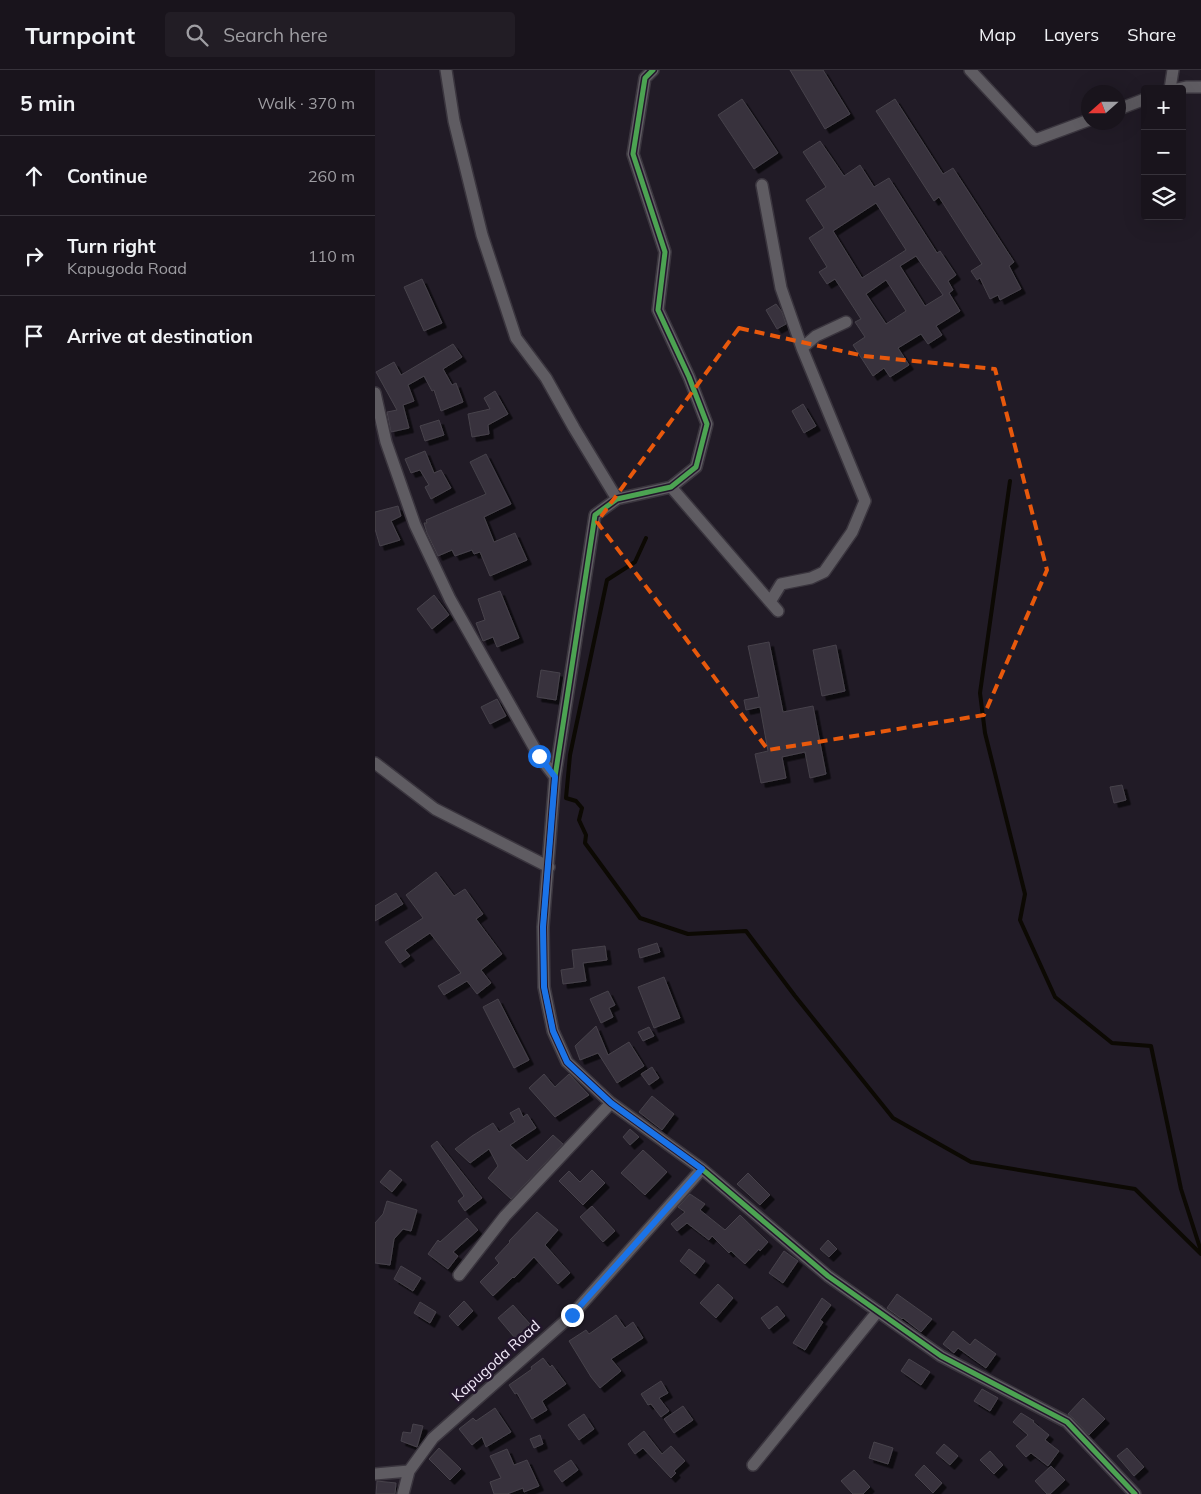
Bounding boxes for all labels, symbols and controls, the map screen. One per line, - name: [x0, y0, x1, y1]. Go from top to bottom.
- search box: [165, 12, 515, 57]
- text: Turnpoint: [25, 20, 135, 50]
- icon: search: [183, 21, 211, 49]
- text: Search here: [223, 23, 328, 47]
- text: Map: [979, 23, 1016, 46]
- text: Layers: [1044, 23, 1099, 46]
- text: Share: [1127, 23, 1176, 46]
- north arrow: [1081, 85, 1126, 130]
- map controls: [1141, 85, 1186, 220]
- button: +: [1141, 85, 1186, 130]
- text: 5 min: [20, 90, 75, 116]
- text: Walk · 370 m: [257, 93, 355, 113]
- button: −: [1141, 130, 1186, 175]
- icon: ahead: [20, 162, 48, 190]
- text: Continue: [67, 164, 147, 188]
- text: 260 m: [308, 166, 355, 186]
- button: layers: [1141, 175, 1186, 220]
- text: Turn right: [67, 234, 156, 258]
- icon: right: [20, 242, 48, 270]
- text: 110 m: [308, 246, 355, 266]
- text: Kapugoda Road: [67, 258, 187, 278]
- icon: arrive: [20, 322, 48, 350]
- text: Arrive at destination: [67, 324, 253, 348]
- route start: [528, 745, 551, 768]
- route end: [561, 1304, 584, 1327]
- street label: Kapugoda Road: [448, 1316, 544, 1405]

